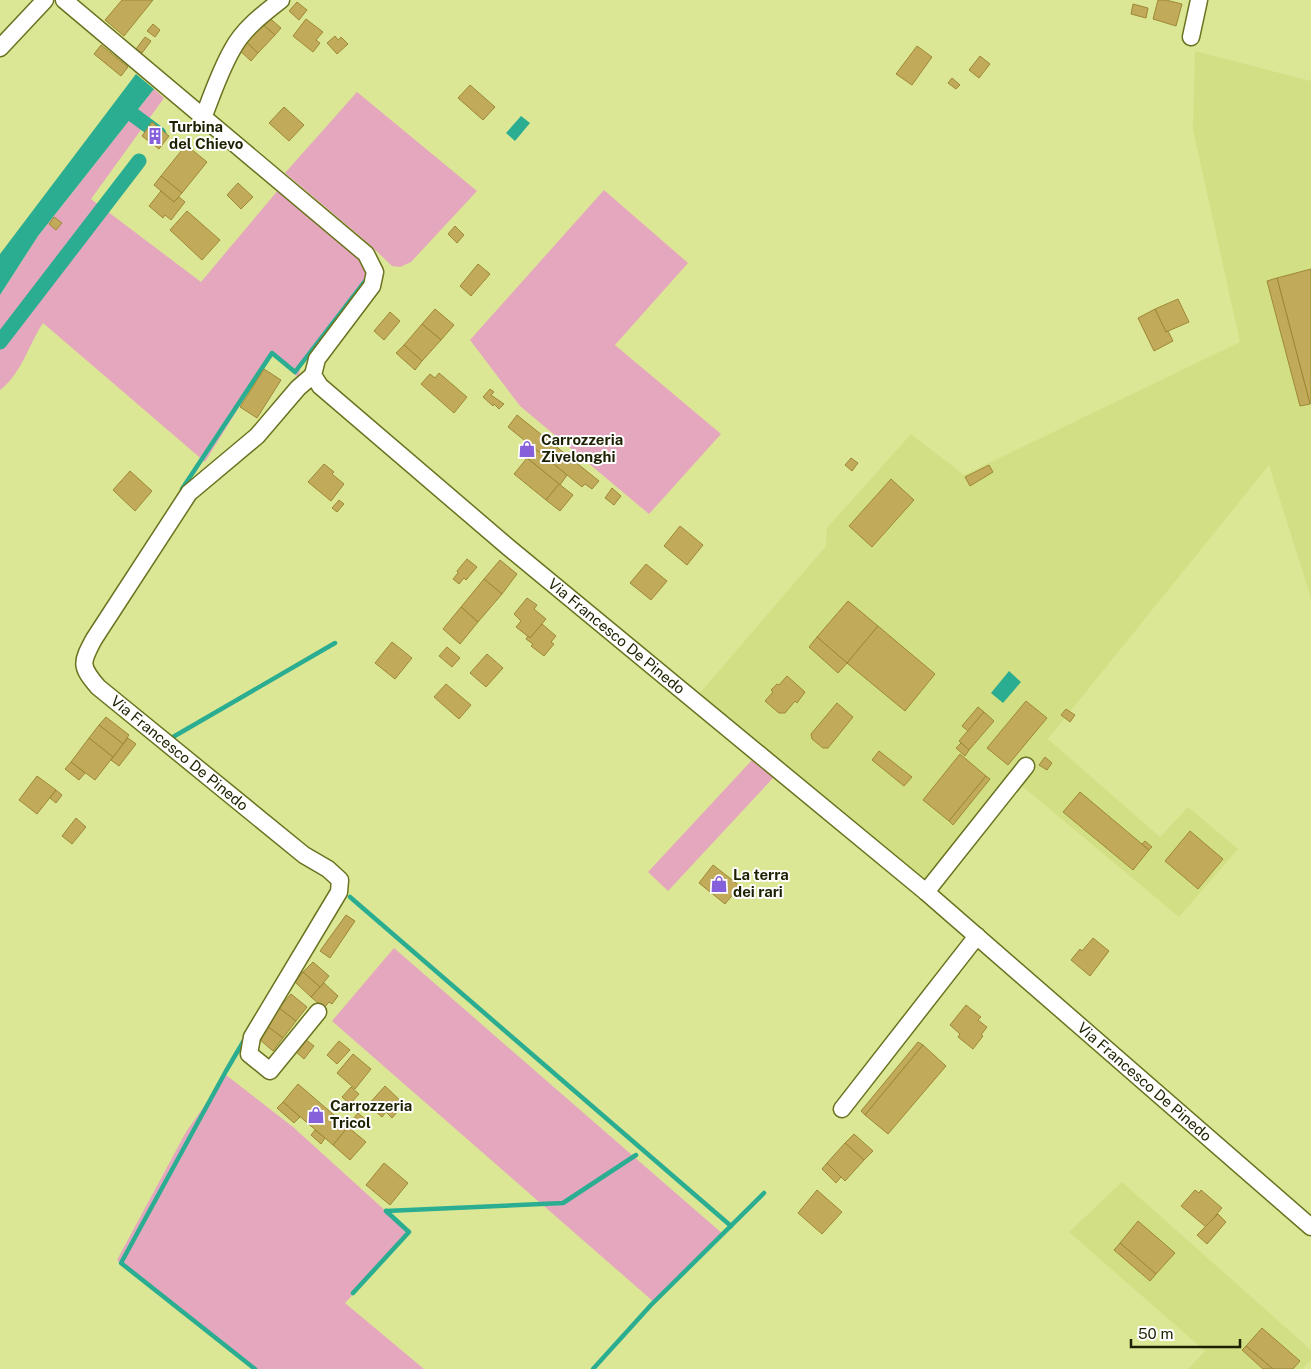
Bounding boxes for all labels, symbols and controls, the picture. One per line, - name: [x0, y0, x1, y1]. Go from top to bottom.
- place label: Turbina del Chievo: [169, 118, 244, 152]
- building icon: Turbina del Chievo: [145, 126, 165, 146]
- place label: Carrozzeria Zivelonghi: [541, 431, 623, 465]
- shop icon: Carrozzeria Zivelonghi: [517, 439, 537, 459]
- street label: Via Francesco De Pinedo: [545, 575, 688, 697]
- street label: Via Francesco De Pinedo: [108, 692, 252, 814]
- place label: La terra dei rari: [733, 866, 789, 900]
- shop icon: La terra dei rari: [709, 874, 729, 894]
- street label: Via Francesco De Pinedo: [1074, 1019, 1215, 1145]
- place label: Carrozzeria Tricol: [330, 1097, 412, 1131]
- shop icon: Carrozzeria Tricol: [306, 1105, 326, 1125]
- scale bar: [1131, 1316, 1240, 1348]
- text: 50 m: [1138, 1325, 1173, 1342]

